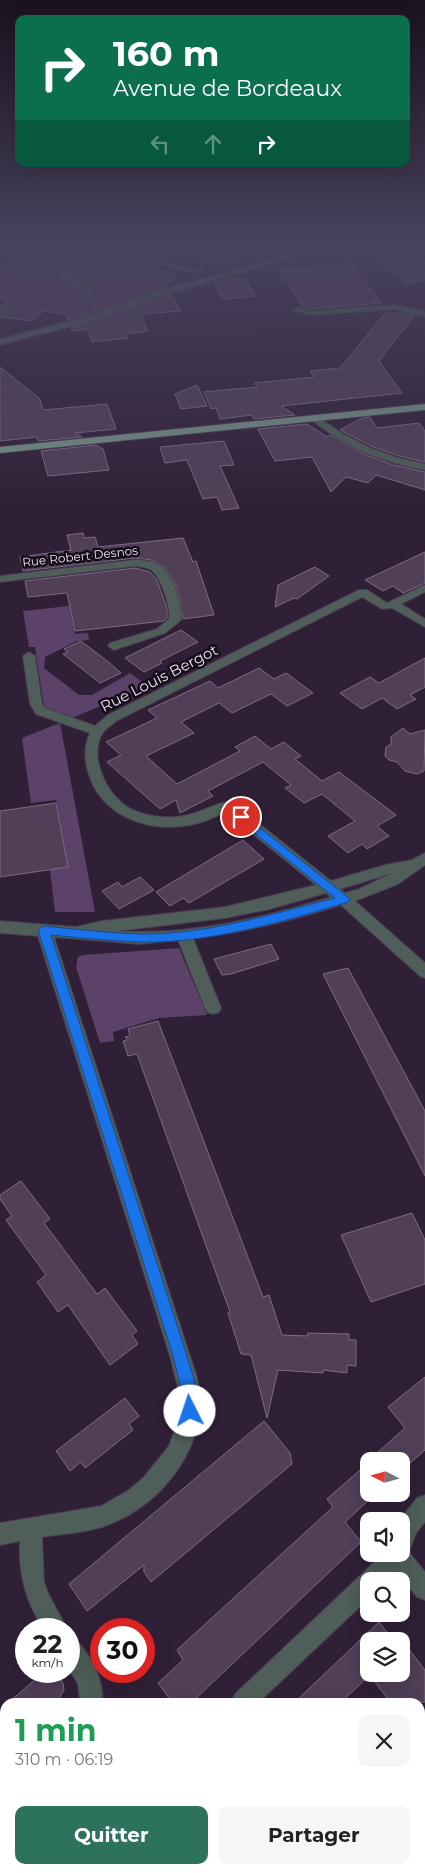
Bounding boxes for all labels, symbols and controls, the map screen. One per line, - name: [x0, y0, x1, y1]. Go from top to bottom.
- text: 160 m: [113, 32, 219, 75]
- icon: right: [30, 35, 95, 100]
- text: Avenue de Bordeaux: [113, 75, 342, 102]
- icon: left: [146, 130, 174, 158]
- icon: ahead: [199, 130, 227, 158]
- icon: right: [252, 130, 280, 158]
- street label: Rue Robert Desnos: [21, 542, 139, 570]
- street label: Rue Louis Bergot: [97, 640, 221, 716]
- pin: [220, 796, 262, 838]
- icon: arrive: [227, 803, 255, 831]
- position arrow: [163, 1384, 215, 1436]
- north arrow: [360, 1452, 410, 1502]
- map controls: [360, 1452, 410, 1682]
- button: sound: [360, 1512, 410, 1562]
- button: search: [360, 1572, 410, 1622]
- speed limit sign: 30: [90, 1618, 155, 1683]
- text: 22: [33, 1629, 62, 1659]
- button: layers: [360, 1632, 410, 1682]
- text: km/h: [31, 1655, 64, 1670]
- text: 1 min: [15, 1712, 96, 1749]
- button: close: [358, 1715, 410, 1767]
- text: 310 m · 06:19: [15, 1750, 113, 1769]
- button: Quitter: [15, 1806, 208, 1864]
- button: Partager: [218, 1806, 410, 1864]

